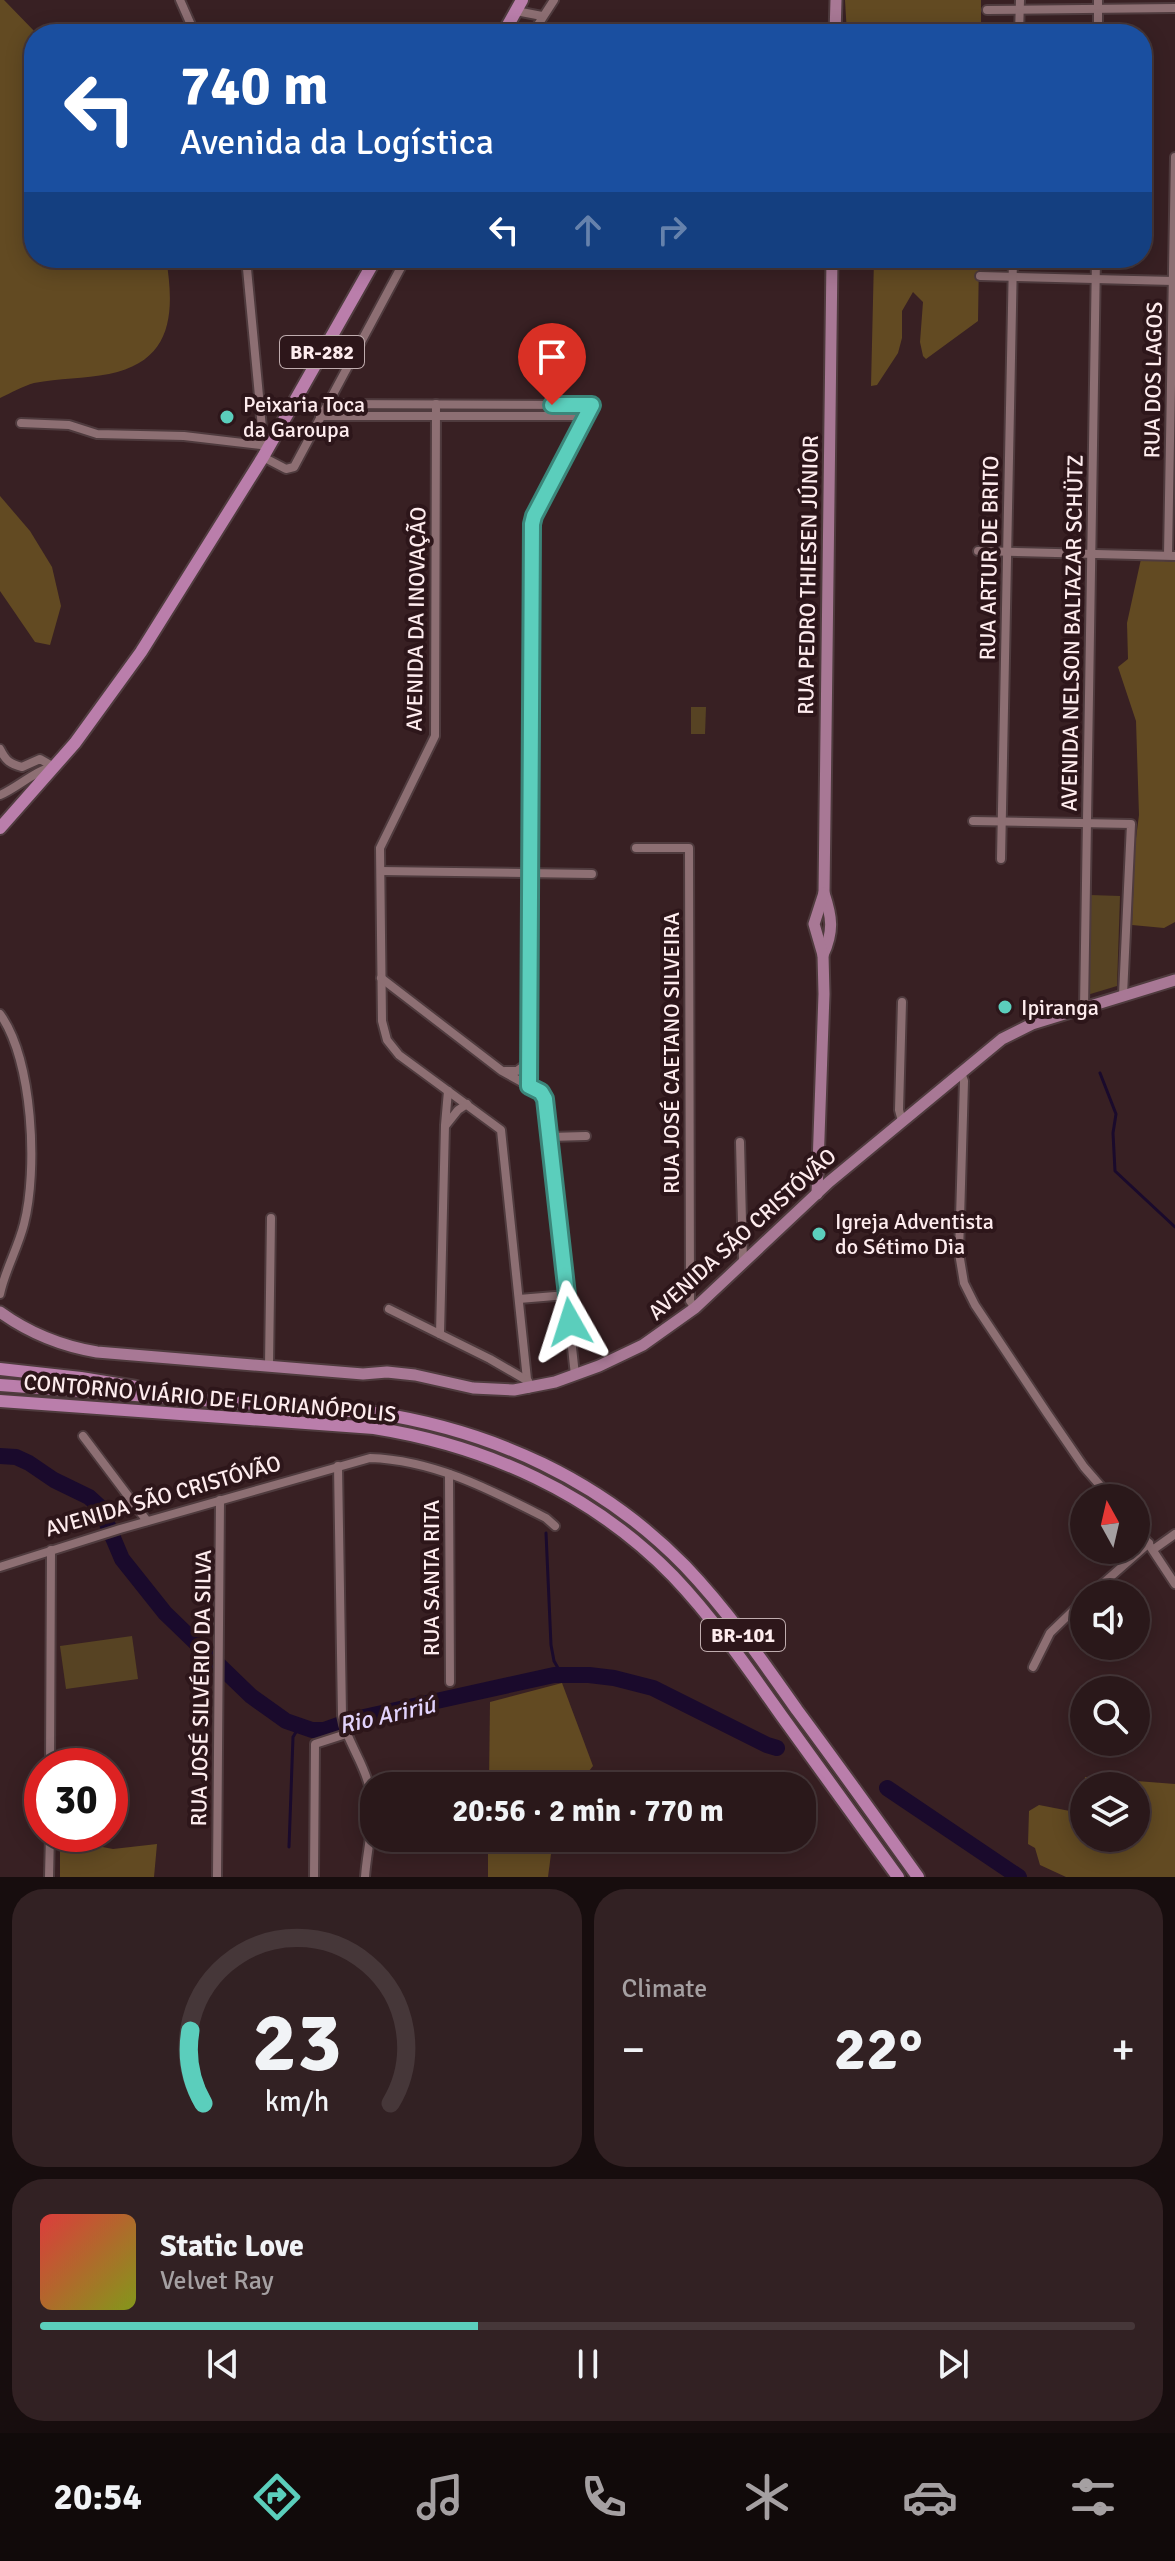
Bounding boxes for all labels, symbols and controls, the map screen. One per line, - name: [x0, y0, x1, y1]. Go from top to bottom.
- text: 740 m: [180, 51, 328, 120]
- icon: left: [48, 56, 152, 160]
- text: Avenida da Logística: [180, 120, 494, 165]
- icon: left: [482, 208, 526, 252]
- icon: ahead: [566, 208, 610, 252]
- icon: right: [650, 208, 694, 252]
- street label: RUA DOS LAGOS: [1138, 301, 1168, 459]
- pin: [518, 323, 586, 405]
- icon: arrive: [530, 335, 574, 379]
- road number: BR-282: [280, 336, 364, 368]
- place label: Peixaria Toca da Garoupa: [243, 391, 365, 443]
- marker: Peixaria Toca da Garoupa: [218, 408, 236, 426]
- street label: RUA PEDRO THIESEN JÚNIOR: [792, 435, 824, 715]
- street label: AVENIDA NELSON BALTAZAR SCHÜTZ: [1055, 454, 1089, 812]
- street label: RUA ARTUR DE BRITO: [974, 455, 1004, 661]
- street label: AVENIDA DA INOVAÇÃO: [401, 506, 431, 732]
- street label: RUA JOSÉ CAETANO SILVEIRA: [658, 912, 685, 1194]
- place label: Ipiranga: [1021, 994, 1099, 1021]
- marker: Ipiranga: [996, 998, 1014, 1016]
- street label: AVENIDA SÃO CRISTÓVÃO: [642, 1142, 842, 1326]
- place label: Igreja Adventista do Sétimo Dia: [835, 1208, 994, 1260]
- marker: Igreja Adventista do Sétimo Dia: [810, 1225, 828, 1243]
- position arrow: [528, 1280, 612, 1364]
- street label: CONTORNO VIÁRIO DE FLORIANÓPOLIS: [23, 1368, 397, 1428]
- street label: AVENIDA SÃO CRISTÓVÃO: [42, 1449, 284, 1543]
- north arrow: [1070, 1484, 1150, 1564]
- map controls: [1070, 1484, 1150, 1852]
- street label: RUA SANTA RITA: [418, 1499, 445, 1656]
- street label: RUA JOSÉ SILVÉRIO DA SILVA: [185, 1549, 217, 1827]
- button: sound: [1070, 1580, 1150, 1660]
- road number: BR-101: [701, 1619, 785, 1651]
- button: search: [1070, 1676, 1150, 1756]
- water label: Rio Aririú: [336, 1689, 440, 1741]
- speed limit sign: 30: [24, 1748, 128, 1852]
- button: layers: [1070, 1772, 1150, 1852]
- text: 20:56 · 2 min · 770 m: [452, 1793, 724, 1830]
- text: Climate: [622, 1973, 707, 2005]
- text: 23: [252, 1992, 342, 2094]
- text: 22°: [834, 2013, 923, 2087]
- text: −: [622, 2023, 645, 2077]
- text: +: [1111, 2023, 1135, 2077]
- text: km/h: [264, 2084, 329, 2119]
- text: Static Love: [160, 2228, 304, 2265]
- text: Velvet Ray: [160, 2265, 274, 2297]
- icon: previous: [201, 2342, 245, 2386]
- icon: pause: [566, 2342, 610, 2386]
- icon: next: [931, 2342, 975, 2386]
- icon: directions: [249, 2469, 305, 2525]
- icon: music: [412, 2469, 468, 2525]
- icon: phone: [576, 2469, 632, 2525]
- icon: climate: [739, 2469, 795, 2525]
- icon: car: [902, 2469, 958, 2525]
- icon: filters: [1065, 2469, 1121, 2525]
- text: 20:54: [54, 2475, 142, 2520]

